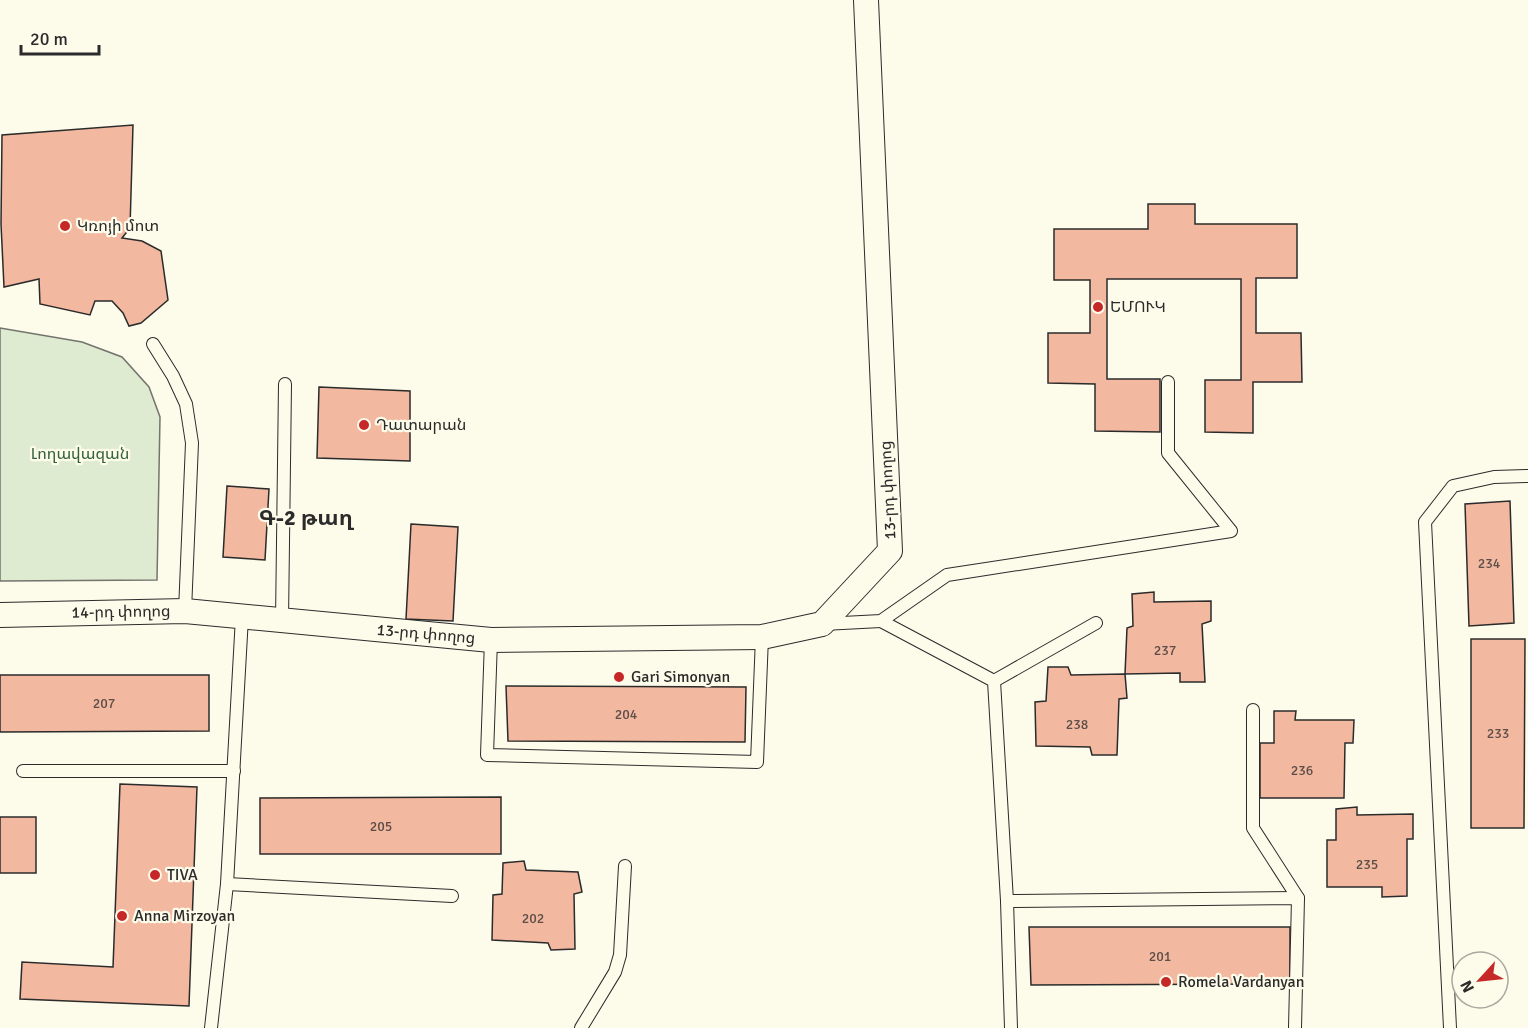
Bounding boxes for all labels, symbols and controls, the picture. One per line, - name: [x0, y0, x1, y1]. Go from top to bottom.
- scale bar: [21, 18, 99, 56]
- text: 20 m: [30, 28, 68, 50]
- place label: Կռոյի մոտ: [77, 216, 159, 236]
- marker: Կռոյի մոտ: [58, 219, 72, 233]
- place label: ԵՄՈՒԿ: [1110, 297, 1166, 317]
- marker: ԵՄՈՒԿ: [1091, 300, 1105, 314]
- place label: Դատարան: [376, 415, 466, 435]
- marker: Դատարան: [357, 418, 371, 432]
- street label: 13-րդ փողոց: [875, 440, 901, 540]
- park label: Լողավազան: [31, 444, 129, 464]
- district label: Գ-2 թաղ: [259, 504, 355, 531]
- house number: 234: [1478, 555, 1501, 572]
- street label: 14-րդ փողոց: [71, 601, 171, 623]
- street label: 13-րդ փողոց: [376, 620, 476, 648]
- house number: 237: [1154, 642, 1176, 659]
- place label: Gari Simonyan: [631, 667, 730, 687]
- marker: Gari Simonyan: [612, 670, 626, 684]
- house number: 207: [93, 695, 115, 712]
- house number: 204: [615, 706, 638, 723]
- house number: 238: [1066, 716, 1088, 733]
- house number: 233: [1487, 725, 1509, 742]
- house number: 236: [1291, 762, 1313, 779]
- house number: 205: [370, 818, 392, 835]
- house number: 235: [1356, 856, 1378, 873]
- place label: TIVA: [167, 865, 198, 885]
- marker: TIVA: [148, 868, 162, 882]
- place label: Anna Mirzoyan: [134, 906, 235, 926]
- marker: Anna Mirzoyan: [115, 909, 129, 923]
- house number: 202: [522, 910, 544, 927]
- house number: 201: [1149, 948, 1171, 965]
- north arrow: [1450, 950, 1510, 1010]
- place label: Romela Vardanyan: [1178, 972, 1304, 992]
- marker: Romela Vardanyan: [1159, 975, 1173, 989]
- text: N: [1456, 977, 1479, 996]

